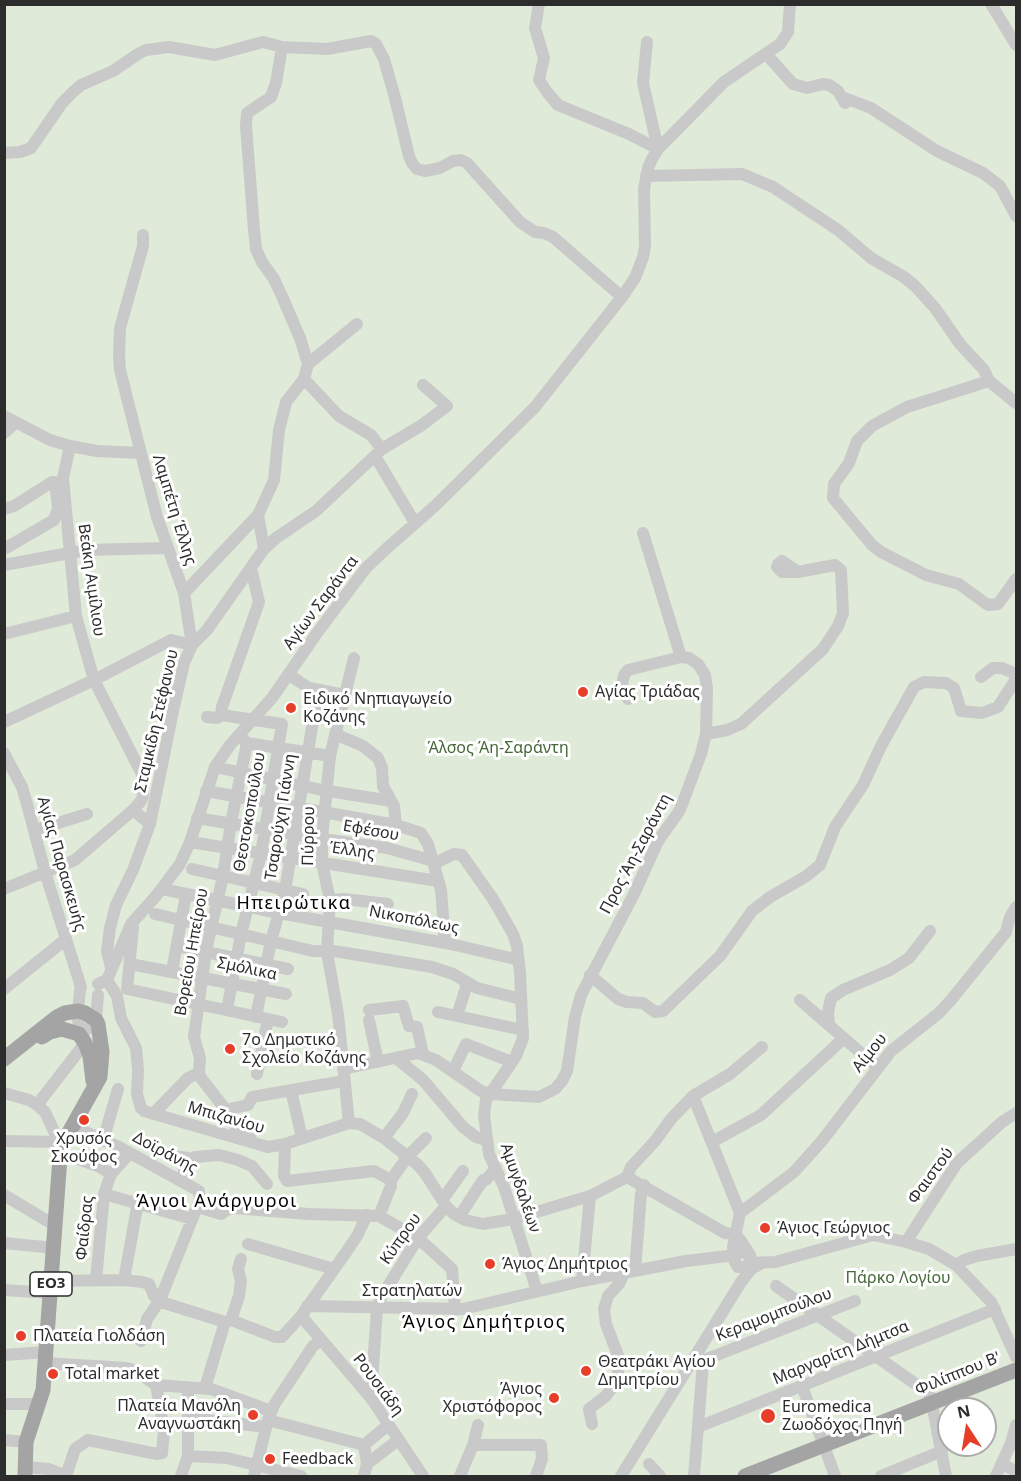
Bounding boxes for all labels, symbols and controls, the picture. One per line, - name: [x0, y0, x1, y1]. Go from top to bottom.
- street label: Λαμπέτη Έλλης: [148, 452, 200, 568]
- street label: Βεάκη Αιμίλιου: [74, 522, 108, 638]
- street label: Αγίων Σαράντα: [279, 552, 363, 654]
- street label: Σταμκίδη Στέφανου: [131, 648, 183, 794]
- place label: Αγίας Τριάδας: [595, 682, 700, 702]
- marker: Αγίας Τριάδας: [576, 685, 590, 699]
- place label: Ειδικό Νηπιαγωγείο Κοζάνης: [303, 689, 452, 727]
- marker: Ειδικό Νηπιαγωγείο Κοζάνης: [284, 701, 298, 715]
- park label: Άλσος Άη-Σαράντη: [427, 738, 569, 758]
- street label: Θεοτοκοπούλου: [230, 751, 270, 873]
- street label: Τσαρούχη Γιάννη: [262, 753, 300, 881]
- street label: Προς Άη-Σαράντη: [596, 791, 676, 917]
- street label: Αγίας Παρασκευής: [33, 794, 89, 934]
- street label: Πύρρου: [299, 806, 319, 866]
- street label: Εφέσου: [341, 817, 401, 845]
- street label: Έλλης: [328, 838, 376, 864]
- street label: Βορείου Ηπείρου: [171, 887, 213, 1017]
- district label: Ηπειρώτικα: [236, 893, 352, 915]
- street label: Νικοπόλεως: [367, 902, 461, 938]
- street label: Σμόλικα: [215, 953, 279, 985]
- place label: 7ο Δημοτικό Σχολείο Κοζάνης: [242, 1030, 366, 1068]
- street label: Αίμου: [848, 1030, 892, 1076]
- marker: 7ο Δημοτικό Σχολείο Κοζάνης: [223, 1042, 237, 1056]
- street label: Μπιζανίου: [185, 1098, 267, 1138]
- marker: Χρυσός Σκούφος: [77, 1113, 91, 1127]
- street label: Δοϊράνης: [129, 1128, 201, 1178]
- place label: Χρυσός Σκούφος: [51, 1129, 117, 1167]
- street label: Αμυγδαλέων: [496, 1141, 544, 1235]
- street label: Φαιστού: [904, 1144, 958, 1208]
- district label: Άγιοι Ανάργυροι: [136, 1191, 298, 1213]
- street label: Φαίδρας: [72, 1195, 98, 1261]
- street label: Κύπρου: [376, 1209, 426, 1269]
- place label: Άγιος Γεώργιος: [777, 1218, 890, 1238]
- marker: Άγιος Γεώργιος: [758, 1221, 772, 1235]
- place label: Άγιος Δημήτριος: [502, 1254, 628, 1274]
- marker: Άγιος Δημήτριος: [483, 1257, 497, 1271]
- park label: Πάρκο Λογίου: [845, 1268, 951, 1288]
- road number: ΕΟ3: [30, 1272, 72, 1296]
- street label: Στρατηλατών: [362, 1281, 462, 1301]
- street label: Κεραμομπούλου: [713, 1284, 835, 1346]
- district label: Άγιος Δημήτριος: [402, 1312, 566, 1334]
- street label: Μαργαρίτη Δήμτσα: [770, 1317, 912, 1389]
- place label: Πλατεία Γιολδάση: [33, 1326, 165, 1346]
- marker: Πλατεία Γιολδάση: [14, 1329, 28, 1343]
- street label: Φιλίππου Β': [913, 1348, 1003, 1400]
- street label: Ρουσιάδη: [348, 1350, 408, 1420]
- place label: Θεατράκι Αγίου Δημητρίου: [598, 1352, 716, 1390]
- place label: Total market: [65, 1364, 159, 1384]
- marker: Θεατράκι Αγίου Δημητρίου: [579, 1364, 593, 1378]
- marker: Total market: [46, 1367, 60, 1381]
- place label: Άγιος Χριστόφορος: [443, 1379, 542, 1417]
- marker: Άγιος Χριστόφορος: [547, 1391, 561, 1405]
- place label: Πλατεία Μανόλη Αναγνωστάκη: [117, 1396, 241, 1434]
- place label: Euromedica Ζωοδόχος Πηγή: [782, 1397, 902, 1435]
- north arrow: [937, 1397, 997, 1457]
- text: N: [955, 1399, 972, 1423]
- marker: Euromedica Ζωοδόχος Πηγή: [759, 1407, 777, 1425]
- marker: Πλατεία Μανόλη Αναγνωστάκη: [246, 1408, 260, 1422]
- place label: Feedback: [282, 1449, 353, 1469]
- marker: Feedback: [263, 1452, 277, 1466]

